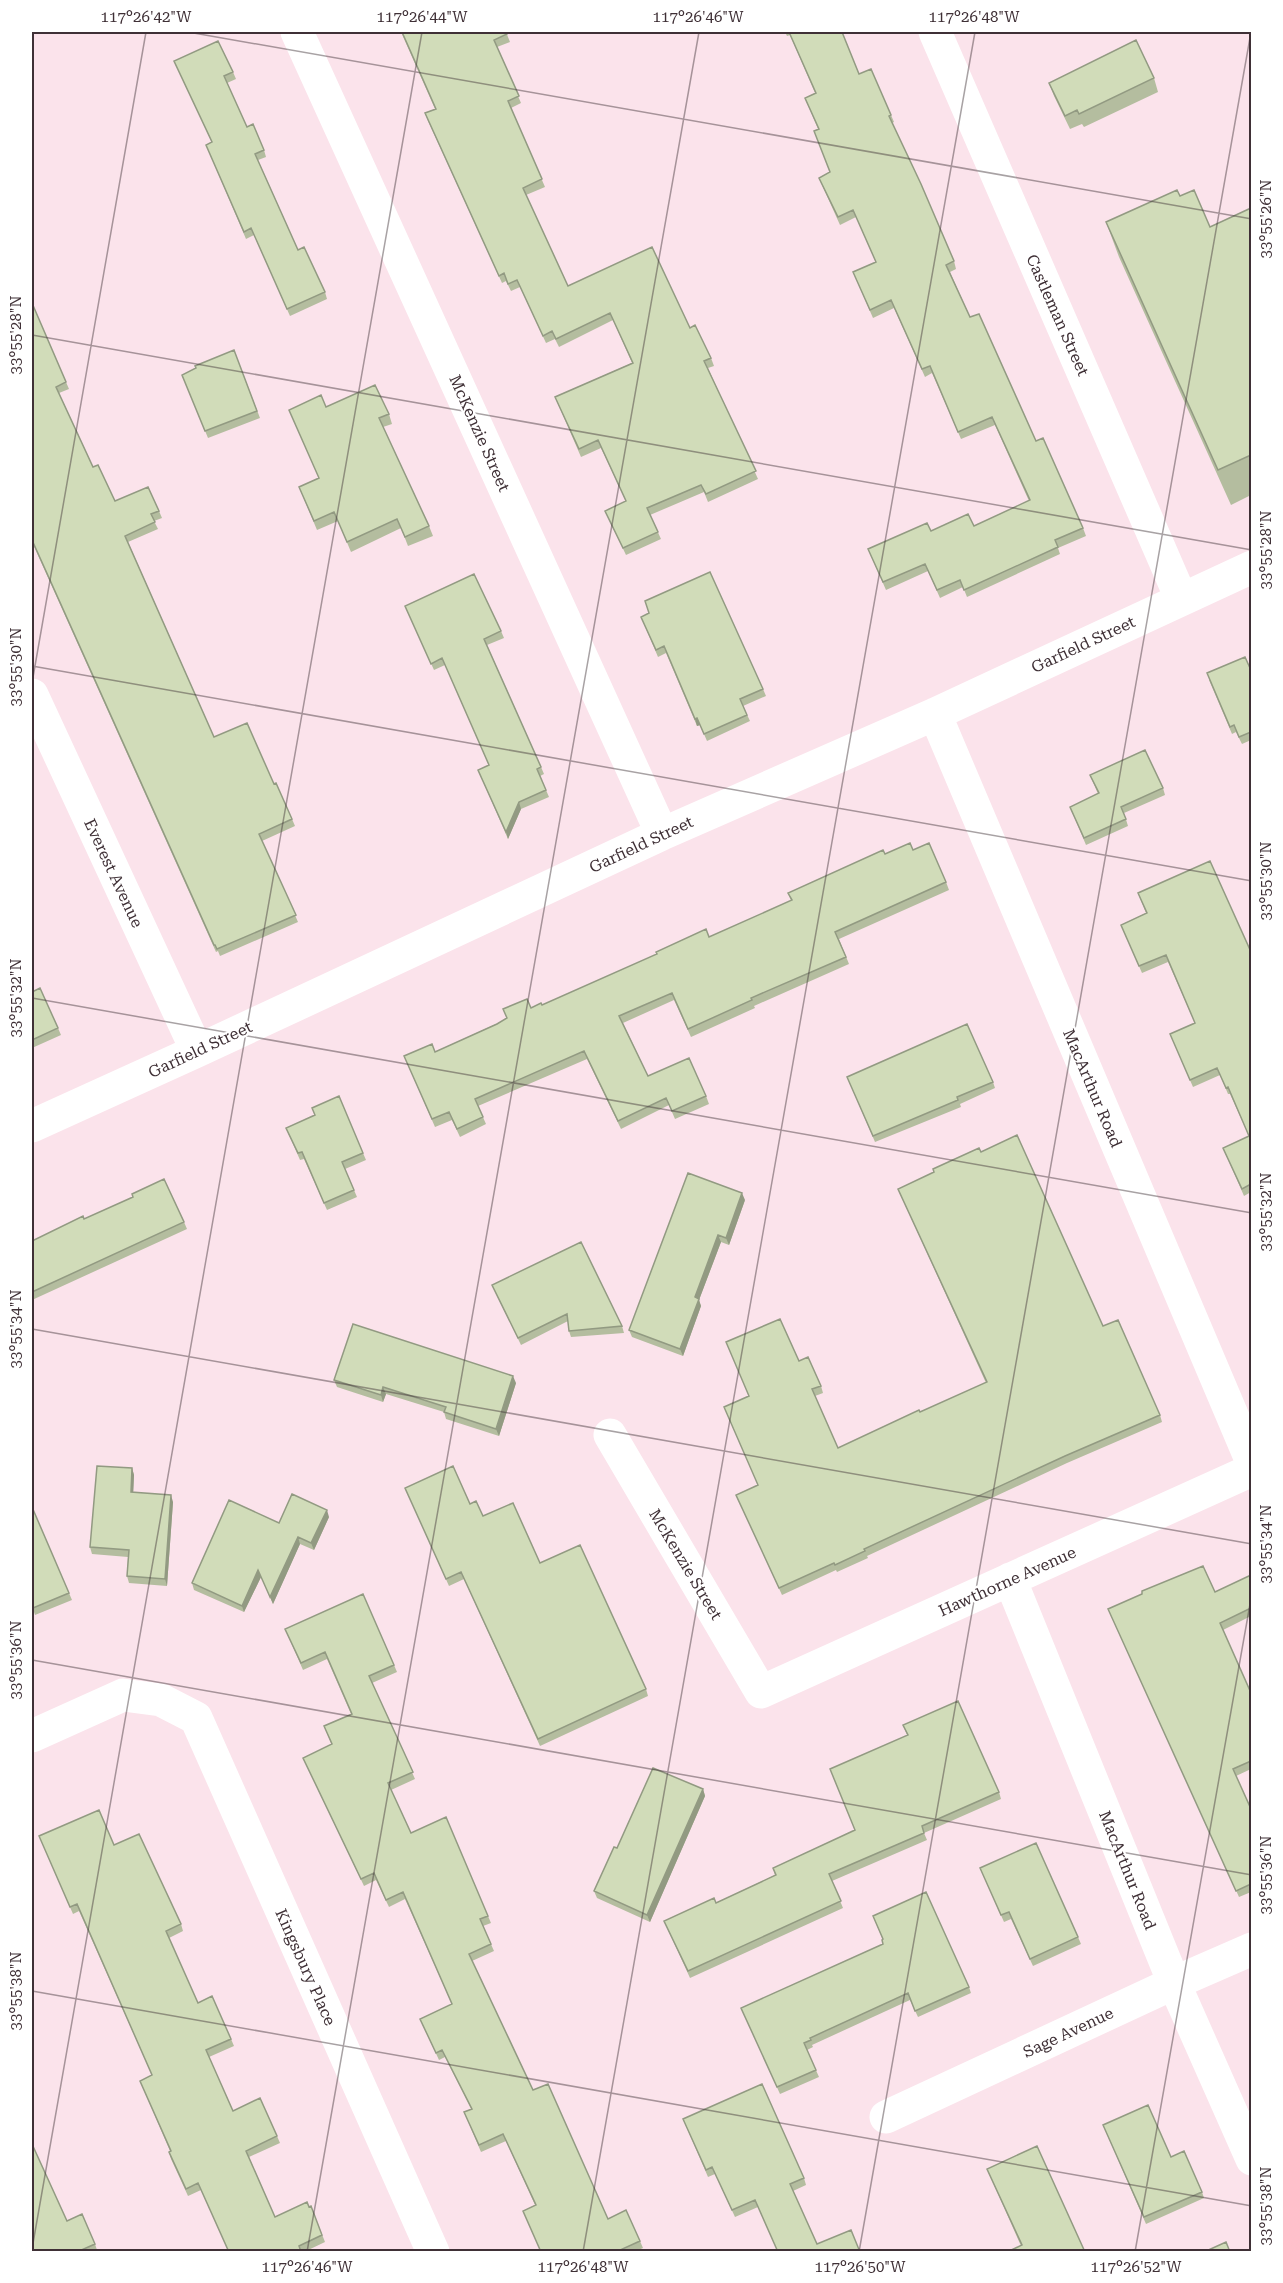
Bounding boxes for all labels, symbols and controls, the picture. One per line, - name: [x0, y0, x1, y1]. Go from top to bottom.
- text: 117°26'42"W: [101, 8, 192, 26]
- text: 117°26'44"W: [377, 8, 468, 26]
- text: 117°26'46"W: [653, 8, 744, 26]
- text: 117°26'48"W: [929, 8, 1020, 26]
- text: 33°55'26"N: [1257, 179, 1275, 259]
- street label: Castleman Street: [1022, 252, 1093, 379]
- text: 33°55'28"N: [7, 295, 25, 375]
- street label: McKenzie Street: [445, 372, 514, 495]
- text: 33°55'28"N: [1257, 510, 1275, 590]
- street label: Garfield Street: [1028, 612, 1138, 677]
- text: 33°55'30"N: [7, 627, 25, 707]
- street label: Garfield Street: [586, 812, 696, 877]
- street label: Everest Avenue: [80, 816, 147, 931]
- text: 33°55'30"N: [1257, 841, 1275, 921]
- text: 33°55'32"N: [7, 958, 25, 1038]
- street label: Garfield Street: [145, 1017, 255, 1082]
- street label: MacArthur Road: [1059, 1026, 1126, 1150]
- text: 33°55'32"N: [1257, 1172, 1275, 1252]
- text: 33°55'34"N: [7, 1289, 25, 1369]
- text: 33°55'34"N: [1257, 1504, 1275, 1584]
- street label: McKenzie Street: [645, 1505, 726, 1623]
- street label: Hawthorne Avenue: [936, 1543, 1079, 1620]
- text: 33°55'36"N: [7, 1620, 25, 1700]
- street label: MacArthur Road: [1095, 1808, 1160, 1932]
- text: 33°55'36"N: [1257, 1835, 1275, 1915]
- street label: Kingsbury Place: [271, 1906, 340, 2029]
- text: 33°55'38"N: [7, 1951, 25, 2031]
- street label: Sage Avenue: [1020, 2003, 1117, 2062]
- text: 33°55'38"N: [1257, 2166, 1275, 2246]
- text: 117°26'46"W: [262, 2258, 353, 2276]
- text: 117°26'48"W: [538, 2258, 629, 2276]
- text: 117°26'50"W: [815, 2258, 906, 2276]
- text: 117°26'52"W: [1091, 2258, 1182, 2276]

